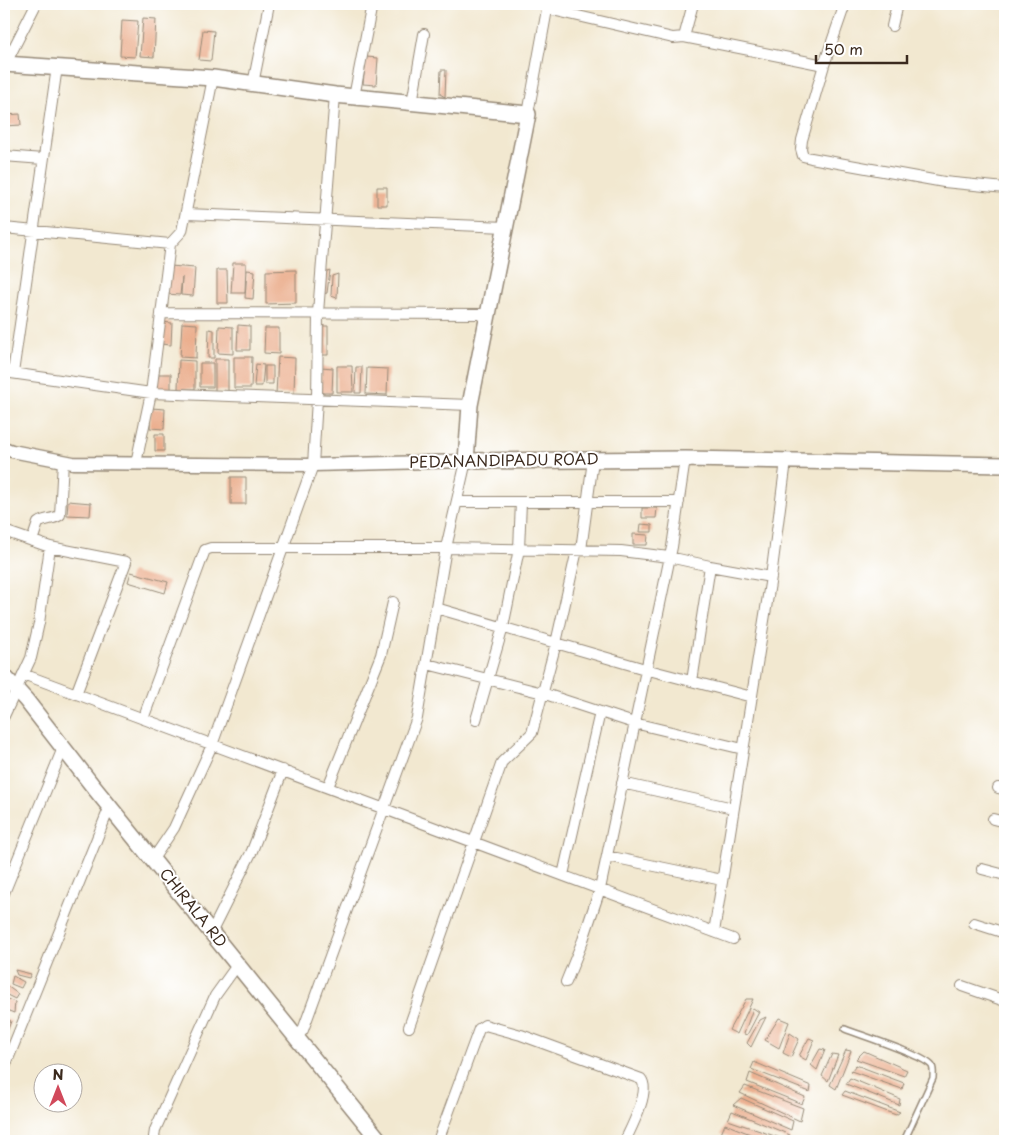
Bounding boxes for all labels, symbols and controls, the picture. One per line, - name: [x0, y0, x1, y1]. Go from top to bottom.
- scale bar: [816, 32, 908, 64]
- text: 50 m: [824, 37, 863, 60]
- street label: PEDANANDIPADU ROAD: [409, 446, 599, 473]
- street label: CHIRALA RD: [155, 862, 233, 952]
- north arrow: [32, 1062, 82, 1112]
- text: N: [52, 1064, 64, 1085]

